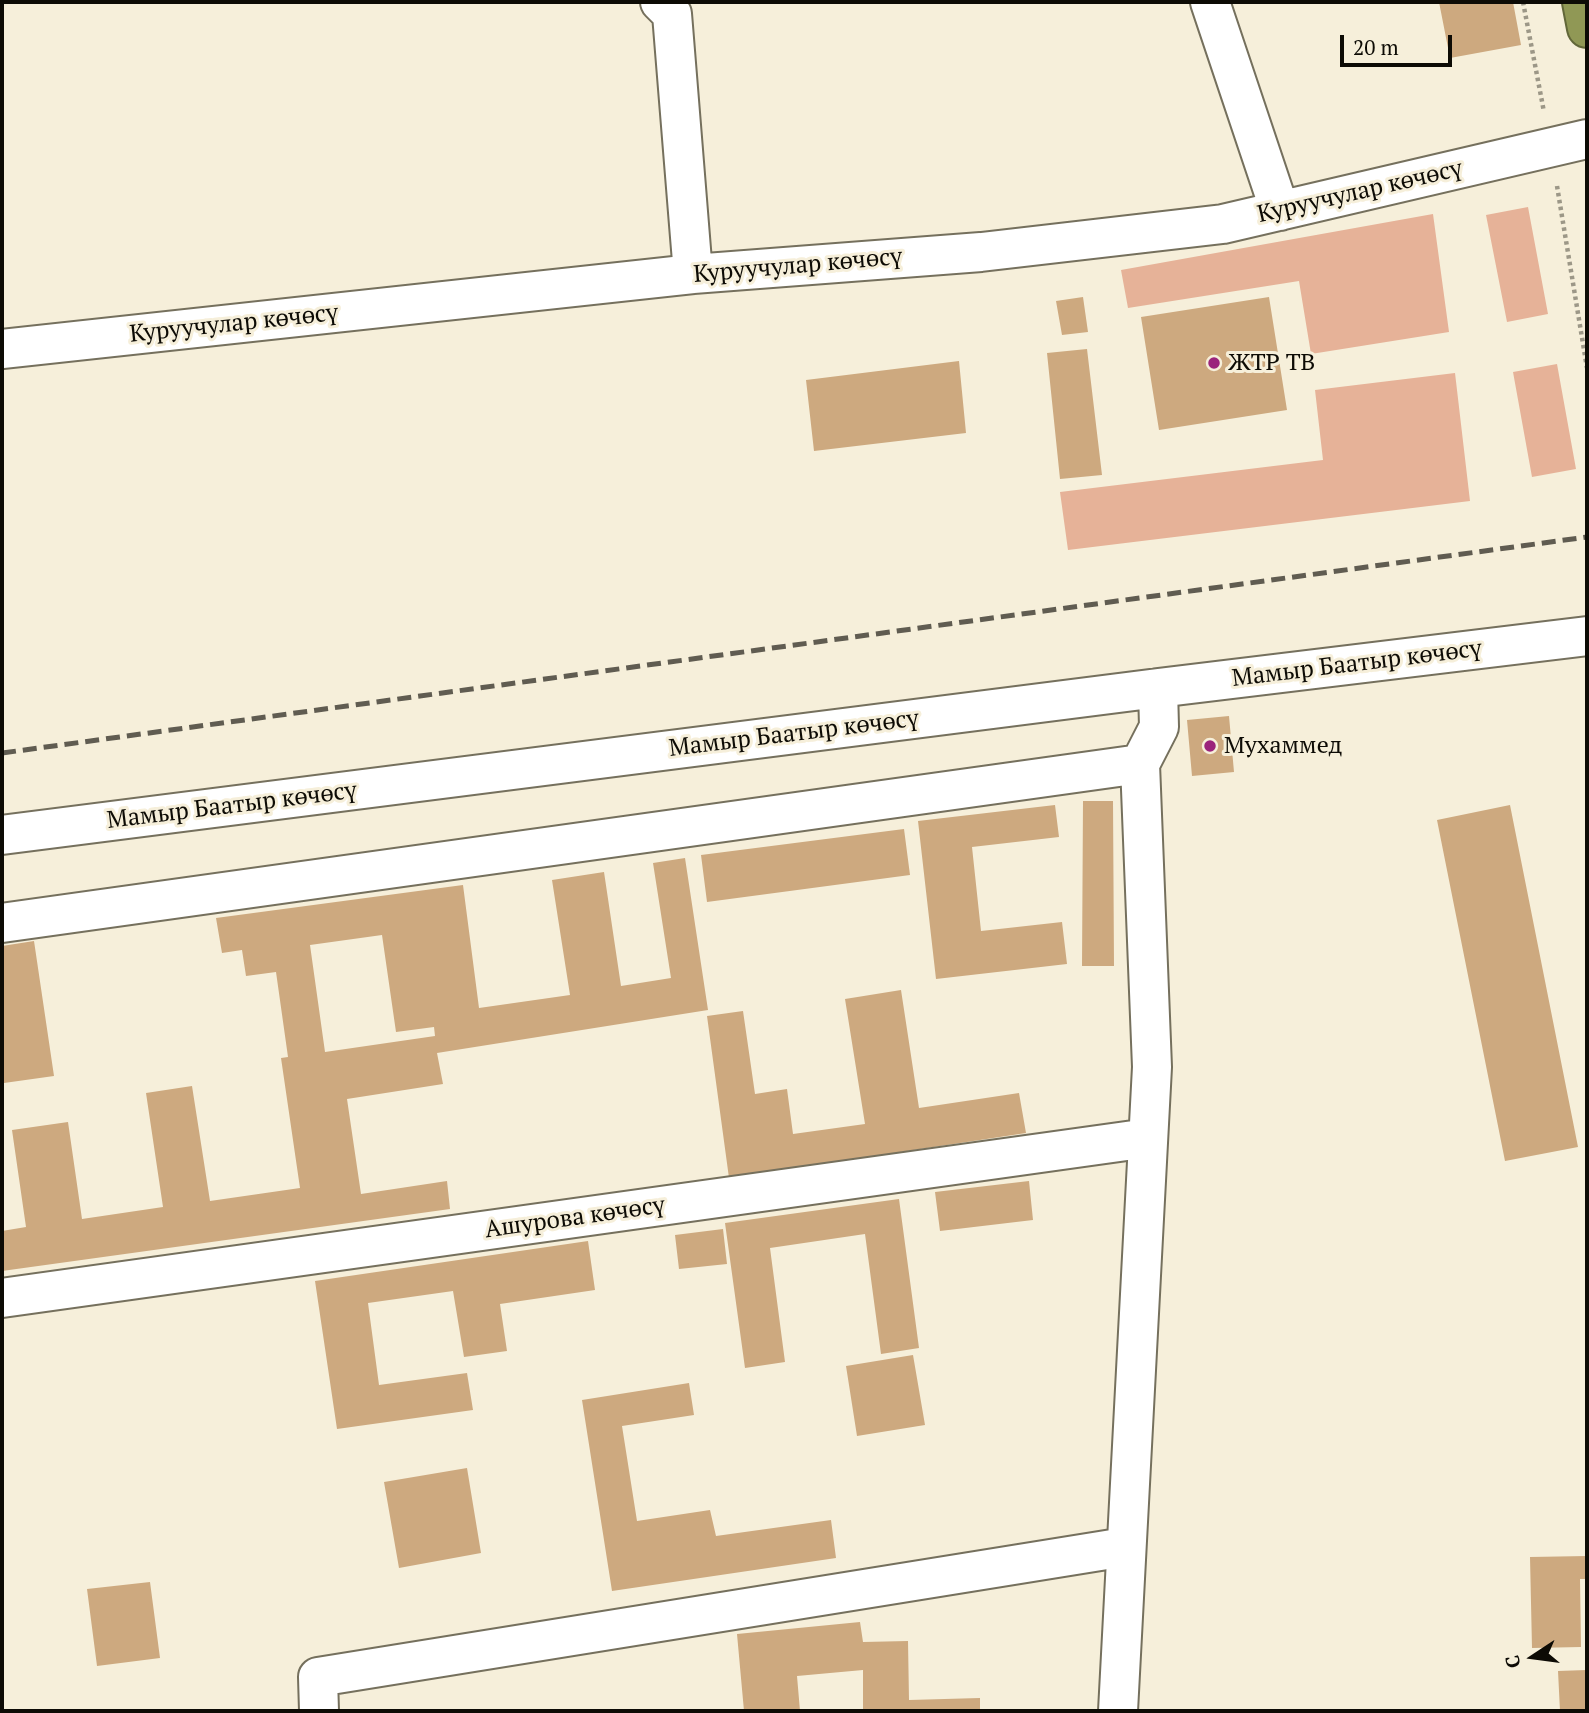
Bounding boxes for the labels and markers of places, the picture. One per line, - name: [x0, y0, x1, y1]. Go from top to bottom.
- place label: ЖТР ТВ: [1228, 349, 1315, 377]
- marker: ЖТР ТВ: [1206, 355, 1222, 371]
- place label: Мухаммед: [1224, 732, 1342, 760]
- marker: Мухаммед: [1202, 738, 1218, 754]

